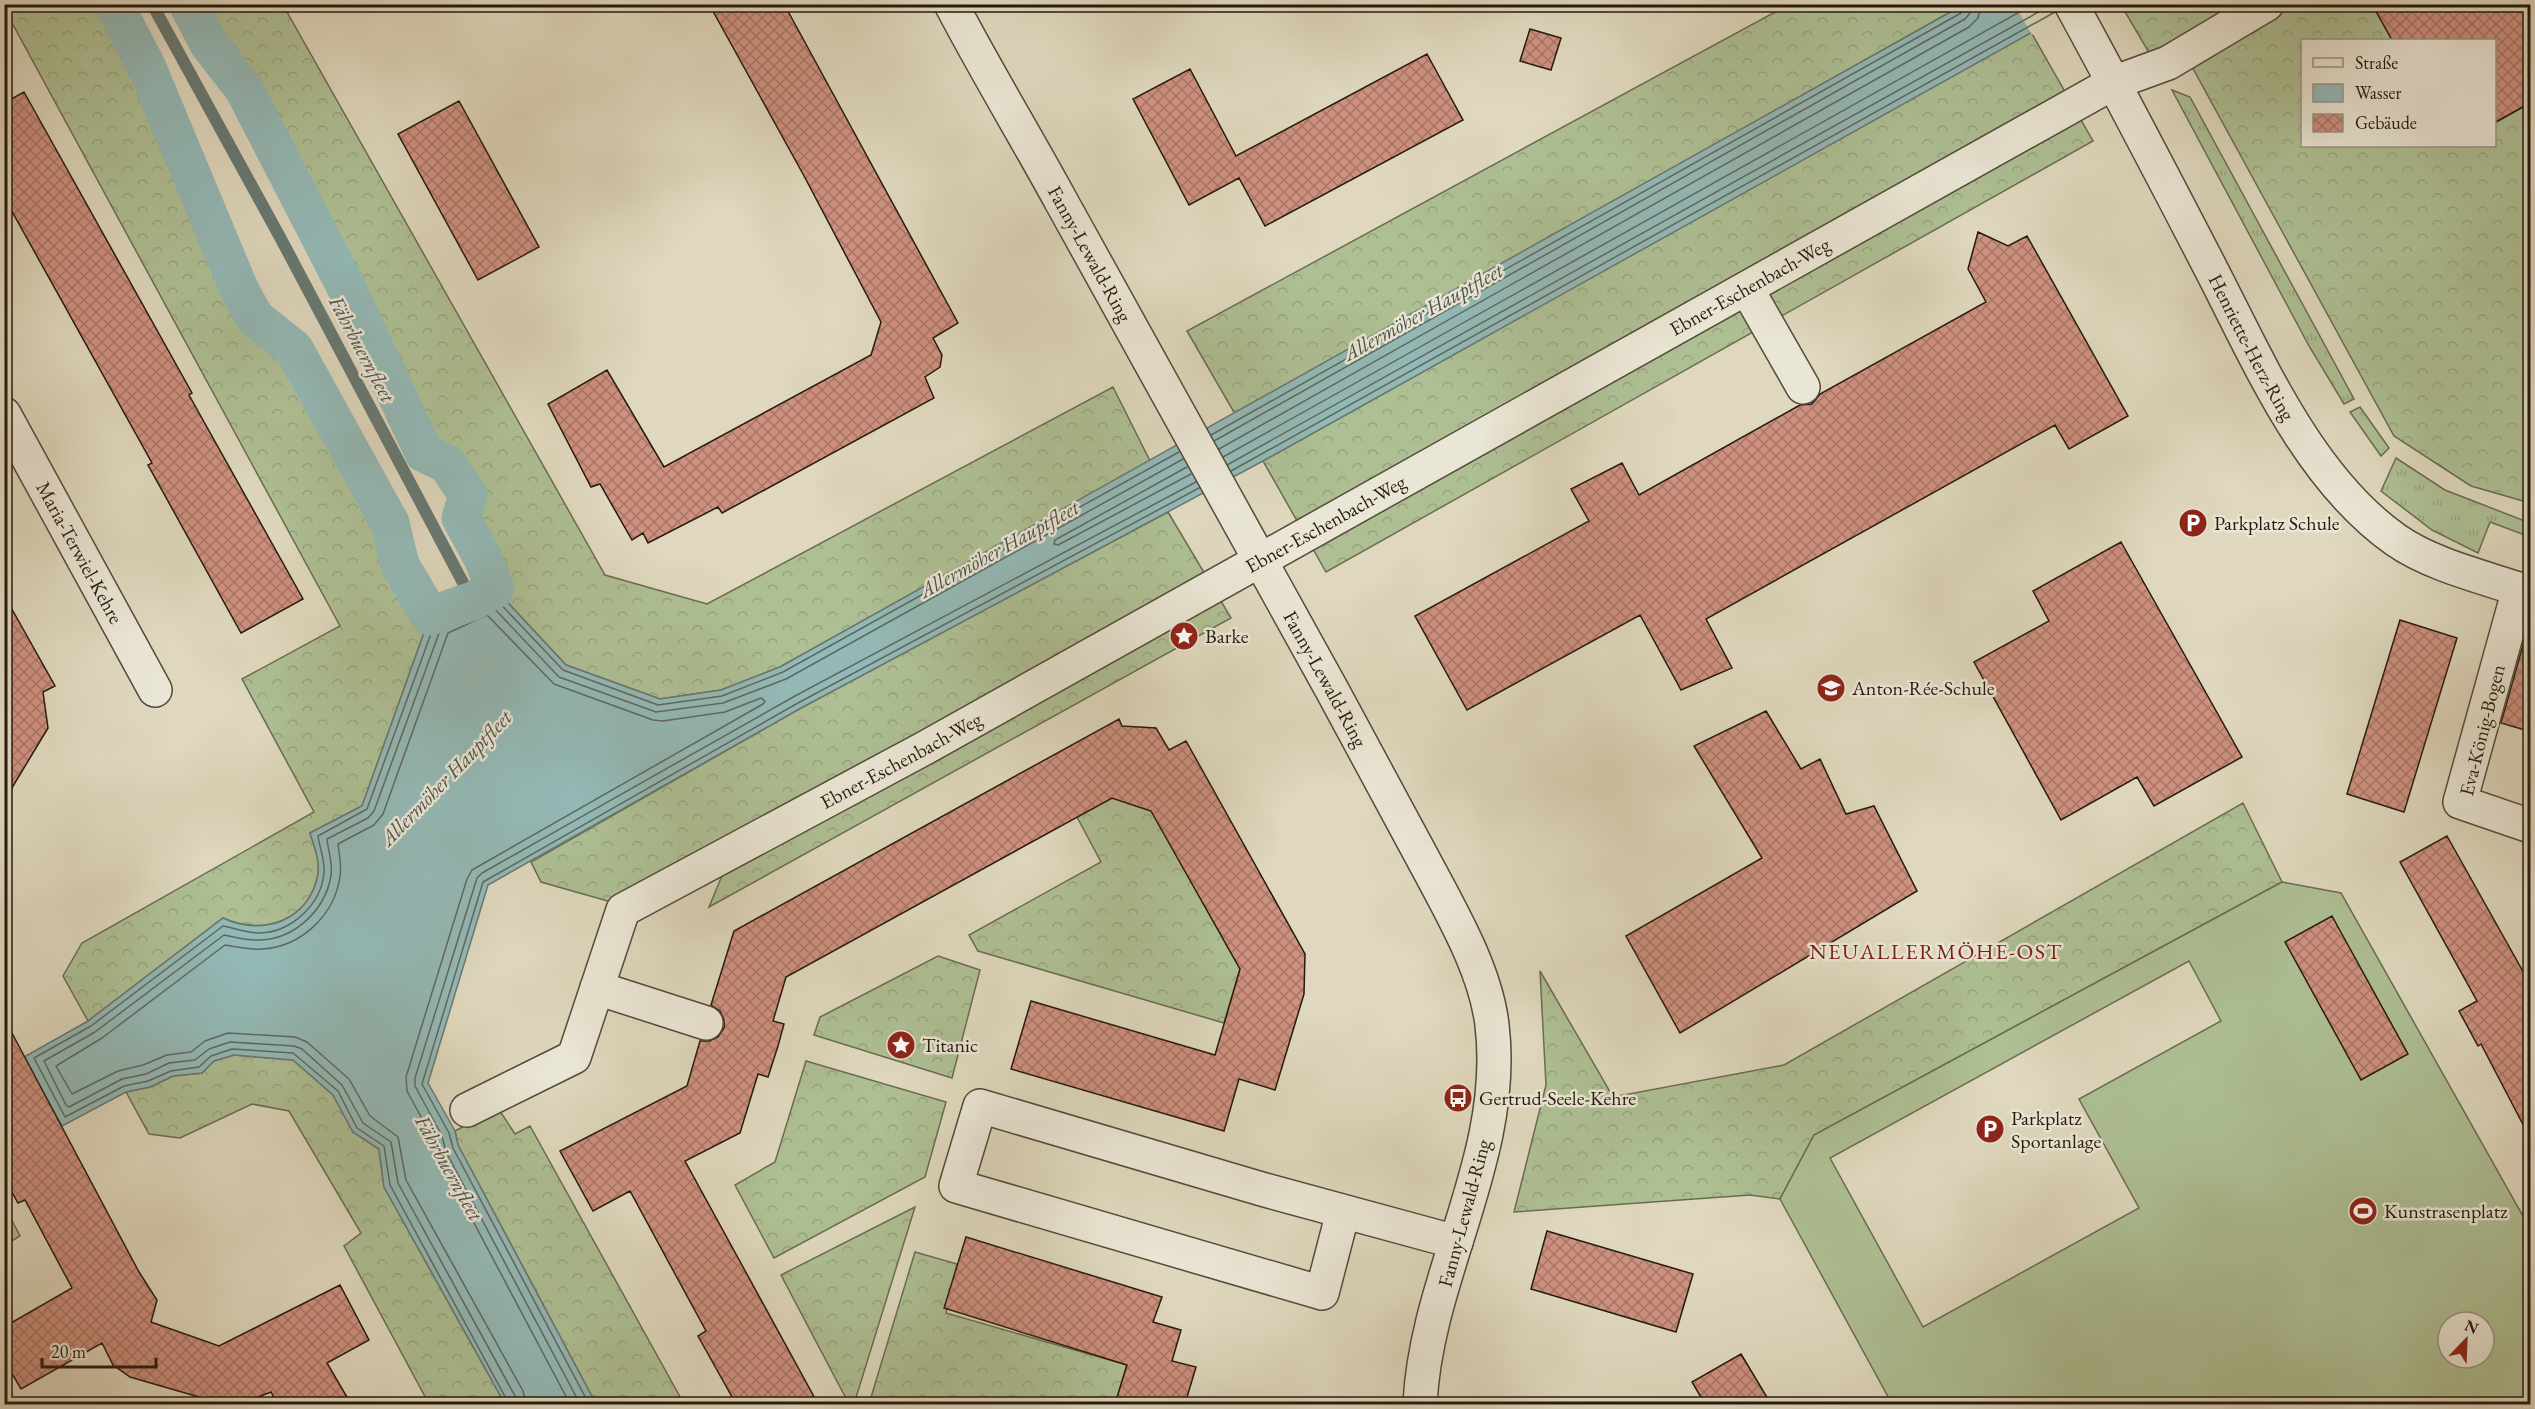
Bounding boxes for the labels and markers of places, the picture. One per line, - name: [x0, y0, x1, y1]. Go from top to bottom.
- parking icon: Parkplatz Schule: [2177, 507, 2209, 539]
- place label: Parkplatz Schule: [2214, 510, 2340, 536]
- place icon: Barke: [1168, 620, 1200, 652]
- place label: Barke: [1205, 623, 1249, 649]
- school or university icon: Anton-Rée-Schule: [1815, 672, 1847, 704]
- place label: Anton-Rée-Schule: [1851, 675, 1995, 701]
- place icon: Titanic: [885, 1029, 917, 1061]
- place label: Titanic: [922, 1032, 978, 1058]
- bus stop icon: Gertrud-Seele-Kehre: [1442, 1082, 1474, 1114]
- place label: Gertrud-Seele-Kehre: [1479, 1085, 1636, 1111]
- place label: Parkplatz Sportanlage: [2011, 1105, 2102, 1154]
- parking icon: Parkplatz Sportanlage: [1974, 1113, 2006, 1145]
- sports icon: Kunstrasenplatz: [2347, 1195, 2379, 1227]
- place label: Kunstrasenplatz: [2384, 1198, 2508, 1224]

